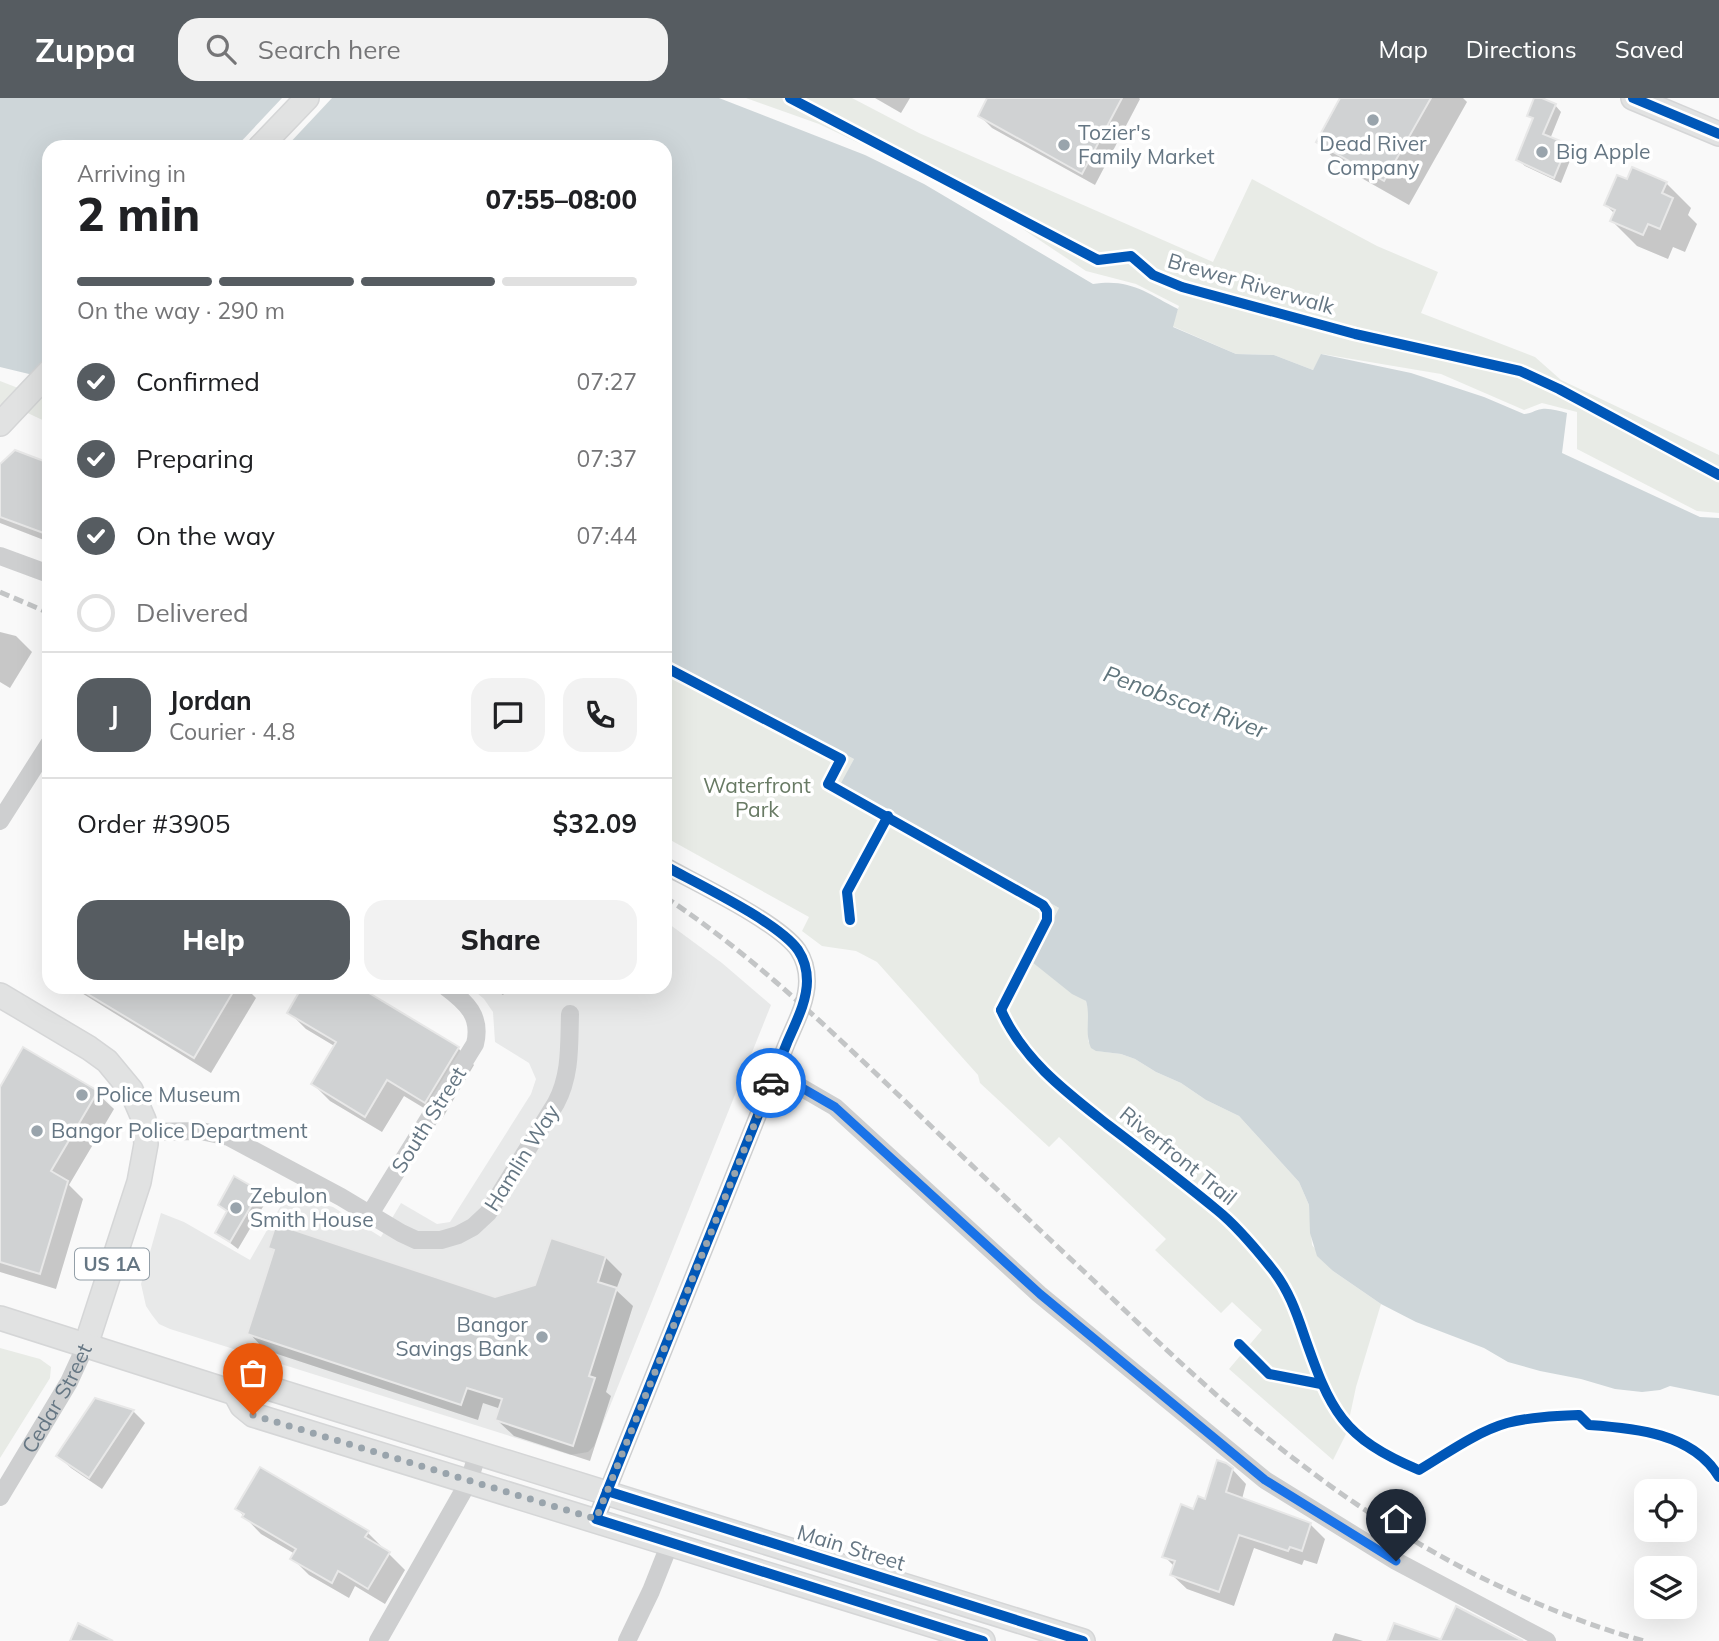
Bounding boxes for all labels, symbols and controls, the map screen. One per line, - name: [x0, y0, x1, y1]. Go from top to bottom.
- search box: [178, 18, 668, 81]
- text: Zuppa: [35, 29, 136, 70]
- icon: search: [202, 30, 240, 68]
- text: Search here: [258, 33, 401, 66]
- text: Map: [1378, 34, 1428, 64]
- text: Directions: [1466, 34, 1577, 64]
- text: Saved: [1615, 34, 1684, 64]
- marker: Dead River Company: [1365, 112, 1381, 128]
- place label: Tozier's Family Market: [1078, 119, 1215, 169]
- place label: Dead River Company: [1319, 130, 1427, 180]
- marker: Tozier's Family Market: [1056, 137, 1072, 153]
- place label: Big Apple: [1556, 138, 1650, 164]
- marker: Big Apple: [1534, 144, 1550, 160]
- text: Arriving in: [77, 159, 186, 188]
- text: 07:55–08:00: [486, 183, 637, 216]
- text: 2 min: [77, 185, 200, 243]
- street label: Brewer Riverwalk: [1165, 247, 1338, 319]
- text: On the way · 290 m: [77, 296, 285, 325]
- icon: check: [77, 363, 115, 401]
- text: Confirmed: [136, 365, 260, 398]
- text: 07:27: [577, 367, 637, 396]
- icon: check: [77, 440, 115, 478]
- text: Preparing: [136, 442, 254, 475]
- text: 07:37: [577, 444, 637, 473]
- icon: check: [77, 517, 115, 555]
- text: On the way: [136, 519, 275, 552]
- text: 07:44: [577, 521, 637, 550]
- text: Delivered: [136, 596, 249, 629]
- water label: Penobscot River: [1100, 659, 1272, 745]
- button: chat: [471, 678, 545, 752]
- button: phone: [563, 678, 637, 752]
- text: Jordan: [169, 684, 252, 717]
- text: J: [109, 699, 119, 732]
- text: Courier · 4.8: [169, 717, 295, 746]
- park label: Waterfront Park: [703, 772, 811, 822]
- text: Order #3905: [77, 807, 230, 840]
- text: $32.09: [553, 807, 637, 840]
- button: Help: [77, 900, 350, 980]
- button: Share: [364, 900, 637, 980]
- courier: [736, 1048, 806, 1118]
- street label: South Street: [385, 1062, 471, 1177]
- icon: car: [752, 1064, 790, 1102]
- place label: Police Museum: [96, 1081, 241, 1107]
- marker: Police Museum: [74, 1087, 90, 1103]
- street label: Hamlin Way: [478, 1099, 564, 1216]
- street label: Riverfront Trail: [1115, 1100, 1242, 1210]
- place label: Bangor Police Department: [51, 1117, 308, 1143]
- marker: Bangor Police Department: [29, 1123, 45, 1139]
- place label: Zebulon Smith House: [250, 1182, 374, 1232]
- marker: Zebulon Smith House: [228, 1200, 244, 1216]
- road number: US 1A: [75, 1248, 149, 1280]
- place label: Bangor Savings Bank: [395, 1311, 528, 1361]
- marker: Bangor Savings Bank: [534, 1329, 550, 1345]
- street label: Cedar Street: [15, 1339, 97, 1458]
- pin: [223, 1343, 283, 1415]
- icon: bag: [234, 1354, 272, 1392]
- map controls: [1634, 1479, 1697, 1619]
- button: locate: [1634, 1479, 1697, 1542]
- pin: [1366, 1489, 1426, 1561]
- icon: home: [1377, 1500, 1415, 1538]
- street label: Main Street: [794, 1518, 908, 1576]
- button: layers: [1634, 1556, 1697, 1619]

